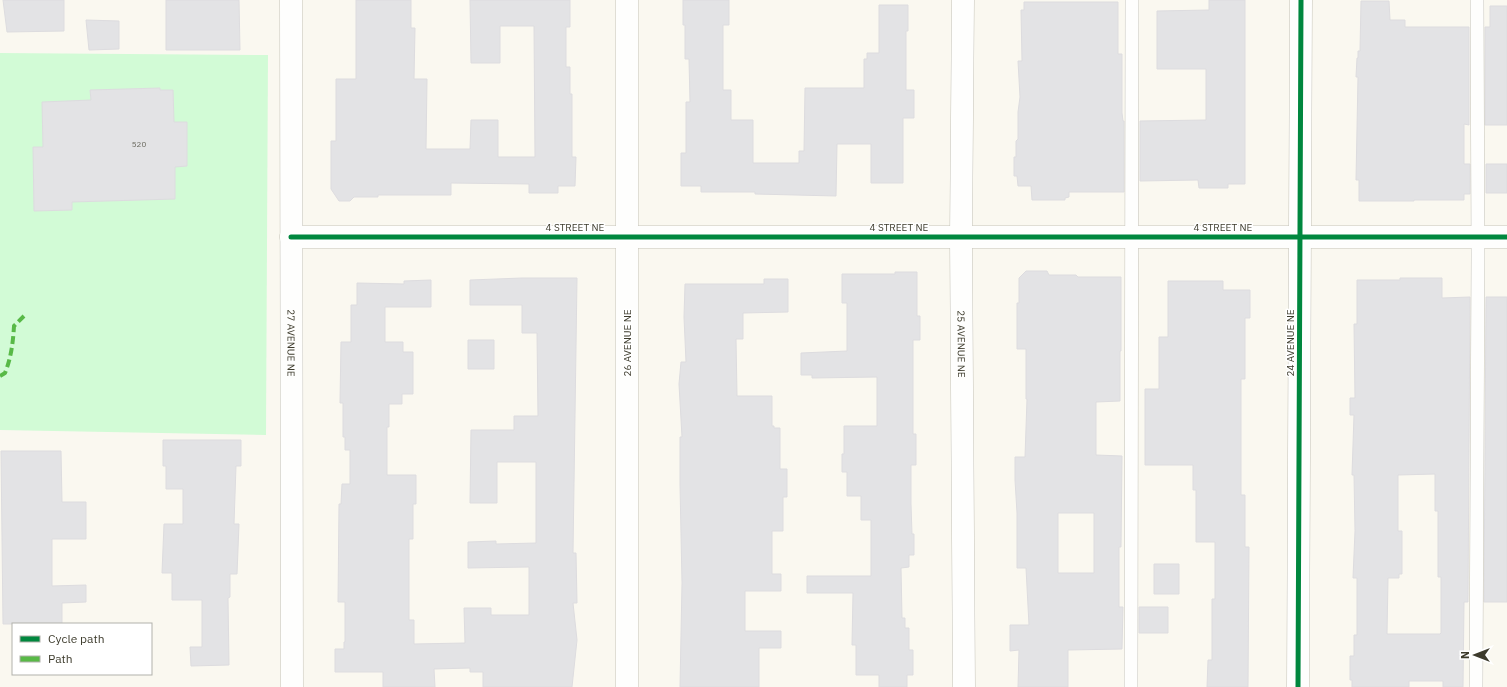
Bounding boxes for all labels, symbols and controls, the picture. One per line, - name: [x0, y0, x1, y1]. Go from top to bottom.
- house number: 520: [132, 139, 146, 149]
- street label: 4 STREET NE: [546, 221, 605, 234]
- street label: 4 STREET NE: [870, 221, 929, 234]
- street label: 4 STREET NE: [1194, 221, 1253, 234]
- street label: 27 AVENUE NE: [285, 309, 298, 377]
- street label: 26 AVENUE NE: [621, 309, 634, 377]
- street label: 24 AVENUE NE: [1284, 309, 1297, 377]
- street label: 25 AVENUE NE: [955, 310, 968, 378]
- legend: [12, 623, 152, 675]
- text: Cycle path: [48, 631, 105, 646]
- north arrow: [1455, 635, 1495, 675]
- text: Path: [48, 651, 73, 666]
- text: N: [1458, 651, 1472, 659]

